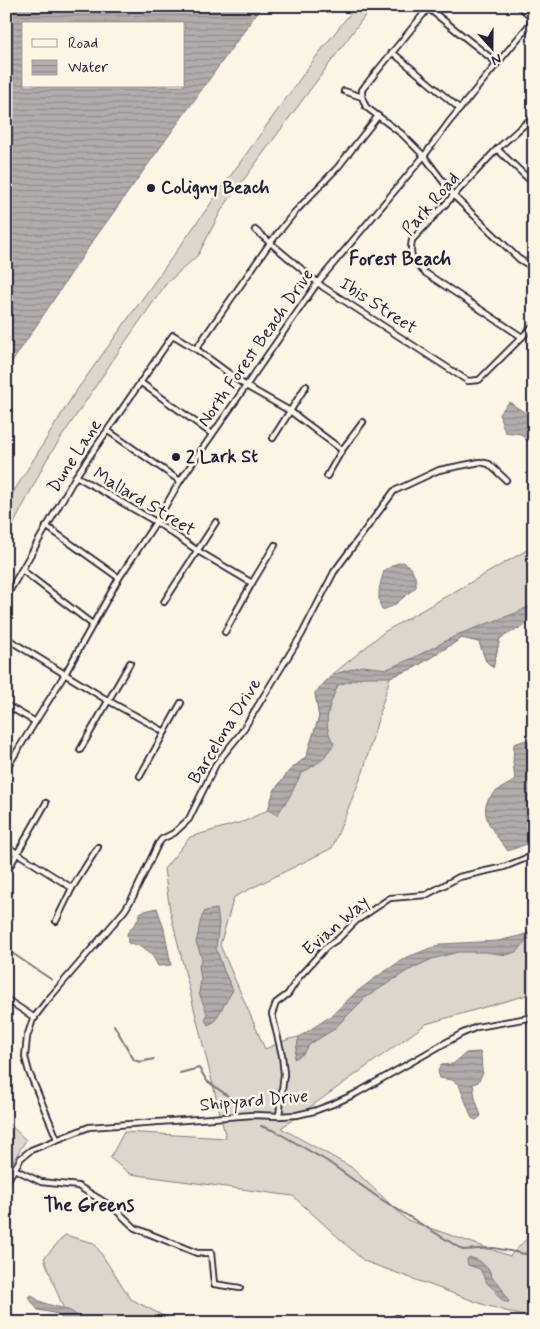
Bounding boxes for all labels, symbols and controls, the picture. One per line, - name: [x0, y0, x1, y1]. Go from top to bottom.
- legend: [22, 22, 185, 88]
- north arrow: [468, 22, 518, 72]
- text: Road: [68, 34, 98, 54]
- text: N: [489, 49, 504, 69]
- text: Water: [68, 58, 108, 78]
- street label: Park Road: [397, 167, 465, 241]
- place label: Coligny Beach: [161, 176, 270, 200]
- marker: Coligny Beach: [145, 182, 157, 194]
- district label: Forest Beach: [349, 247, 451, 272]
- street label: North Forest Beach Drive: [192, 264, 320, 432]
- street label: Ibis Street: [335, 272, 421, 340]
- street label: Dune Lane: [42, 414, 108, 497]
- place label: 2 Lark St: [186, 445, 258, 469]
- marker: 2 Lark St: [170, 451, 182, 463]
- street label: Mallard Street: [88, 462, 200, 542]
- street label: Barcelona Drive: [183, 674, 267, 788]
- street label: Evian Way: [298, 890, 374, 962]
- street label: Shipyard Drive: [199, 1084, 309, 1118]
- district label: The Greens: [44, 1193, 135, 1218]

